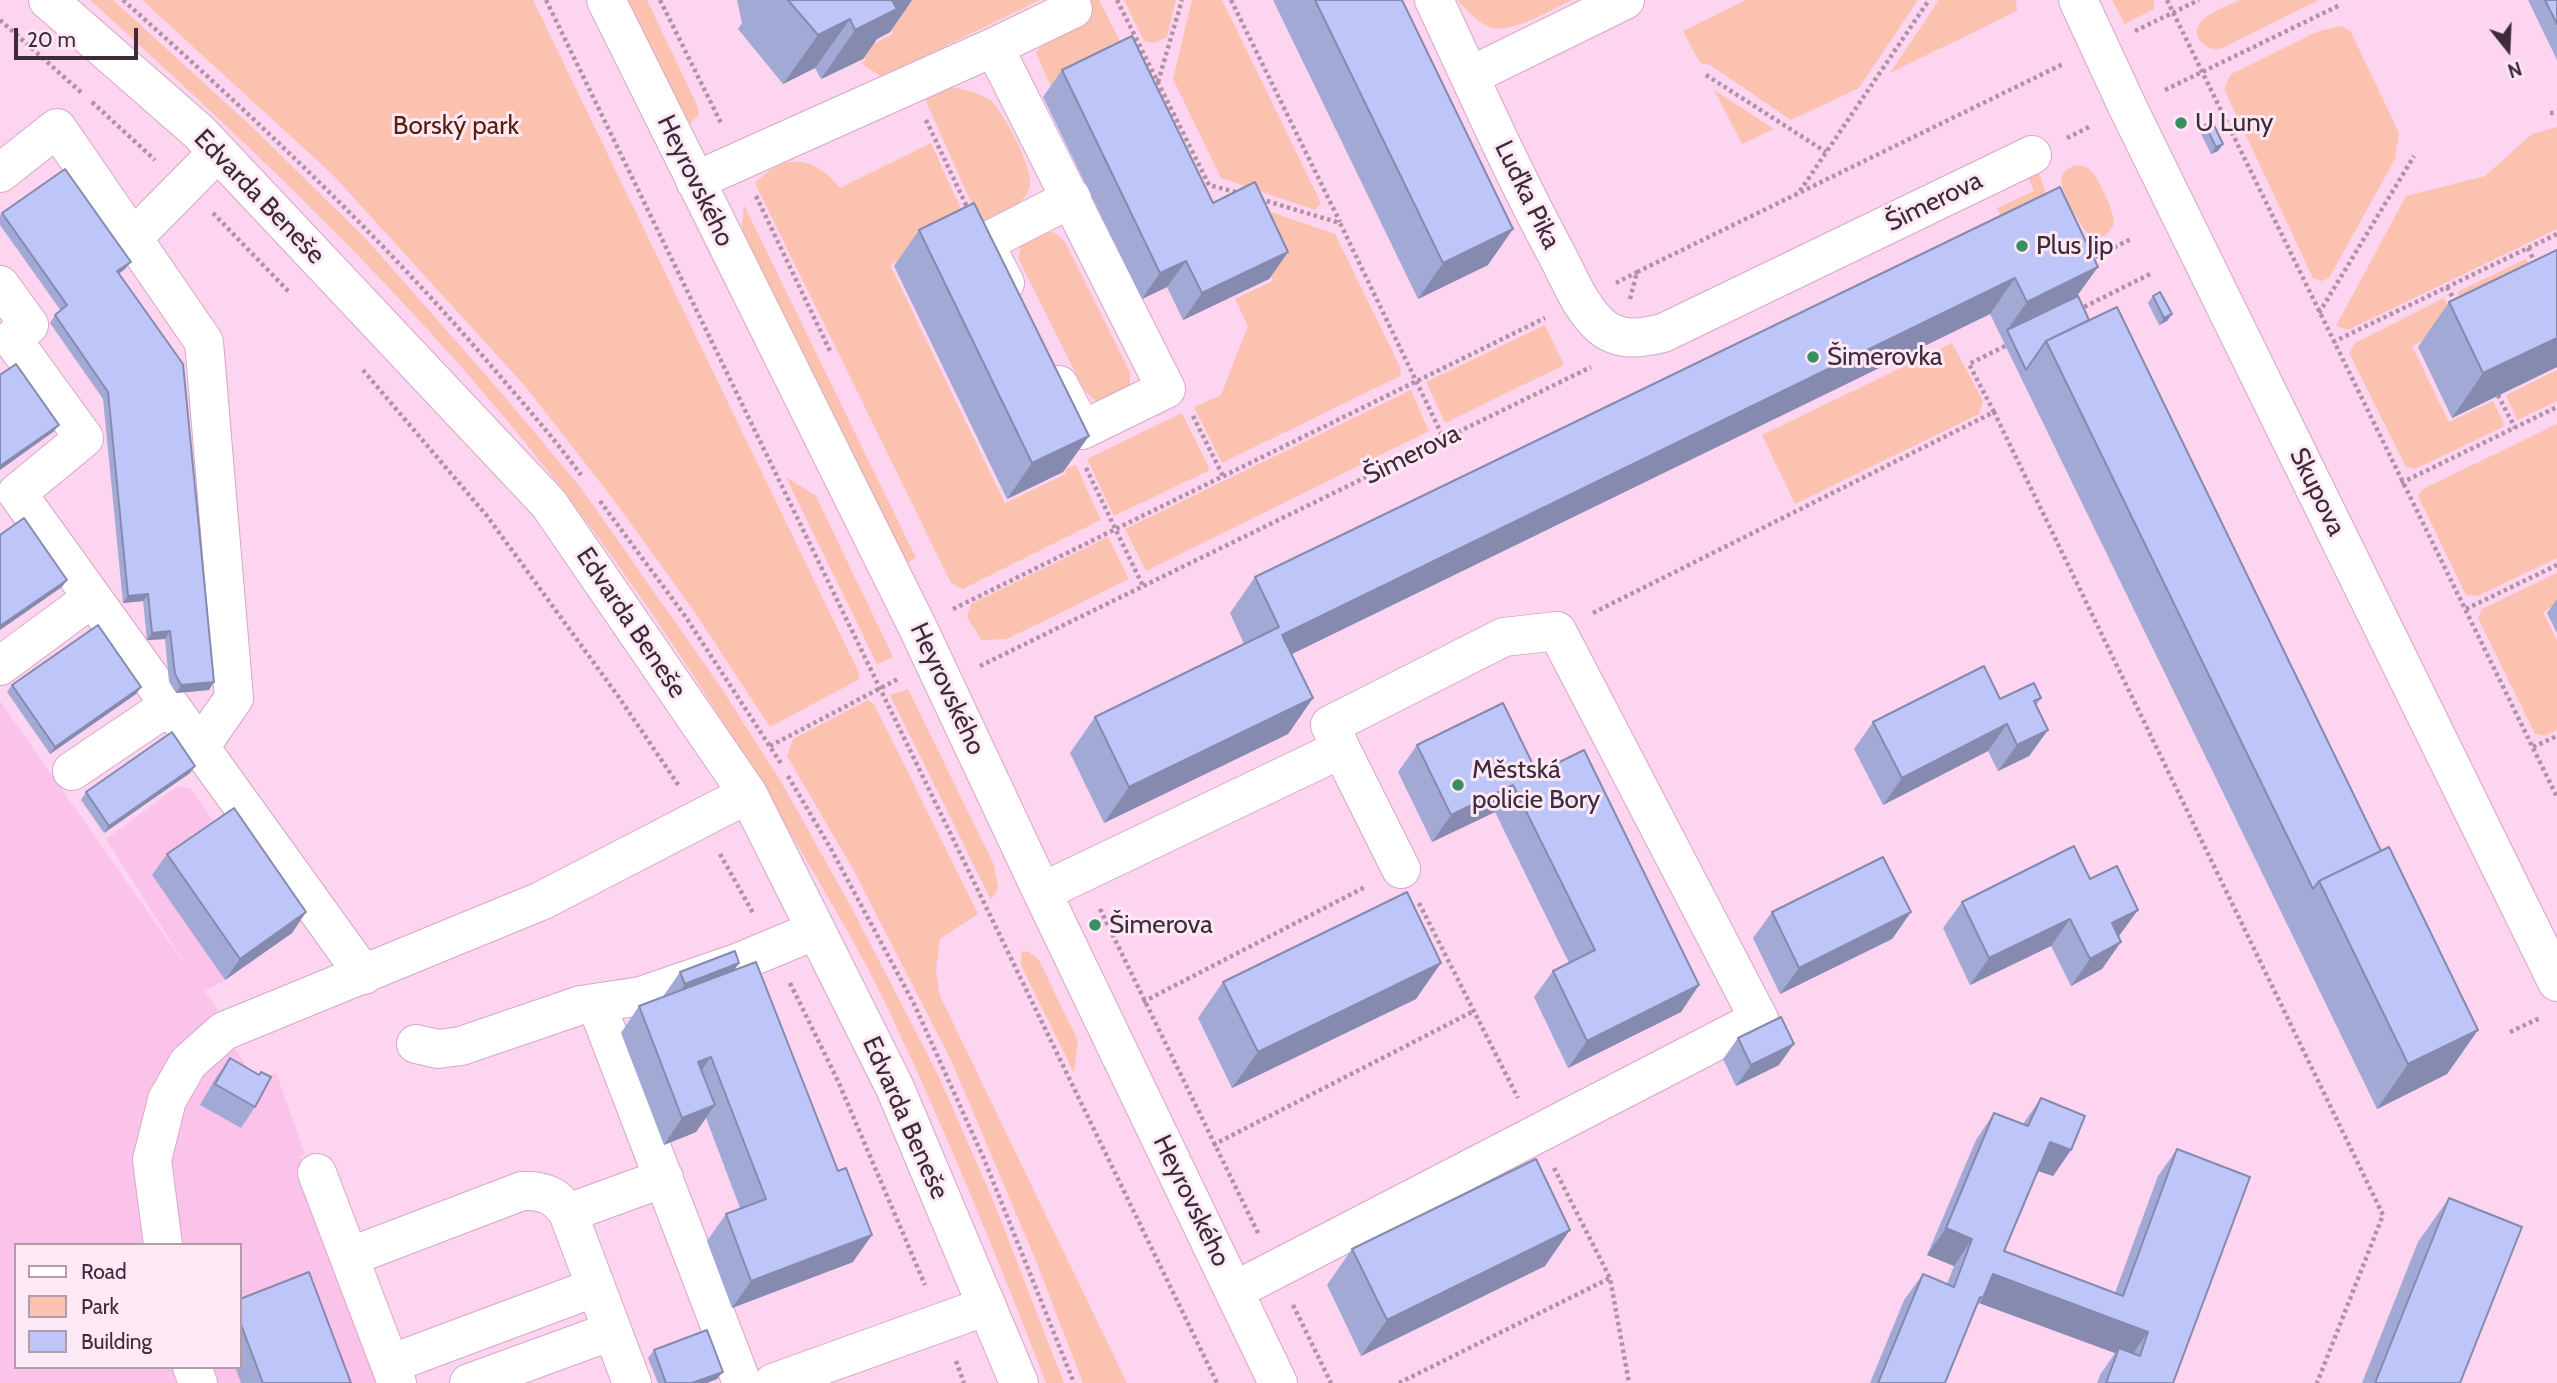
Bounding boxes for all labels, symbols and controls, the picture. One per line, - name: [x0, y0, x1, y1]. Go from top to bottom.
- scale bar: [18, 14, 142, 58]
- north arrow: [2473, 14, 2543, 84]
- text: 20 m: [27, 27, 76, 52]
- text: N: [2505, 56, 2525, 82]
- place label: U Luny: [2195, 107, 2273, 139]
- park label: Borský park: [393, 110, 519, 142]
- street label: Heyrovského: [650, 110, 740, 252]
- marker: U Luny: [2173, 115, 2189, 131]
- street label: Edvarda Beneše: [187, 123, 331, 271]
- street label: Luďka Pika: [1487, 136, 1567, 254]
- street label: Šimerova: [1881, 165, 1987, 239]
- place label: Plus Jip: [2036, 230, 2114, 262]
- marker: Plus Jip: [2014, 238, 2030, 254]
- place label: Šimerovka: [1827, 341, 1942, 373]
- marker: Šimerovka: [1805, 349, 1821, 365]
- street label: Šimerova: [1359, 418, 1465, 492]
- street label: Skupova: [2282, 443, 2352, 541]
- street label: Edvarda Beneše: [569, 542, 693, 704]
- street label: Heyrovského: [903, 618, 991, 760]
- place label: Městská policie Bory: [1472, 754, 1600, 816]
- marker: Městská policie Bory: [1450, 777, 1466, 793]
- place label: Šimerova: [1109, 909, 1213, 941]
- marker: Šimerova: [1087, 917, 1103, 933]
- street label: Edvarda Beneše: [855, 1032, 955, 1204]
- street label: Heyrovského: [1146, 1130, 1236, 1272]
- legend: [14, 1243, 242, 1369]
- text: Road: [81, 1259, 127, 1284]
- text: Park: [81, 1294, 119, 1319]
- text: Building: [81, 1329, 152, 1354]

